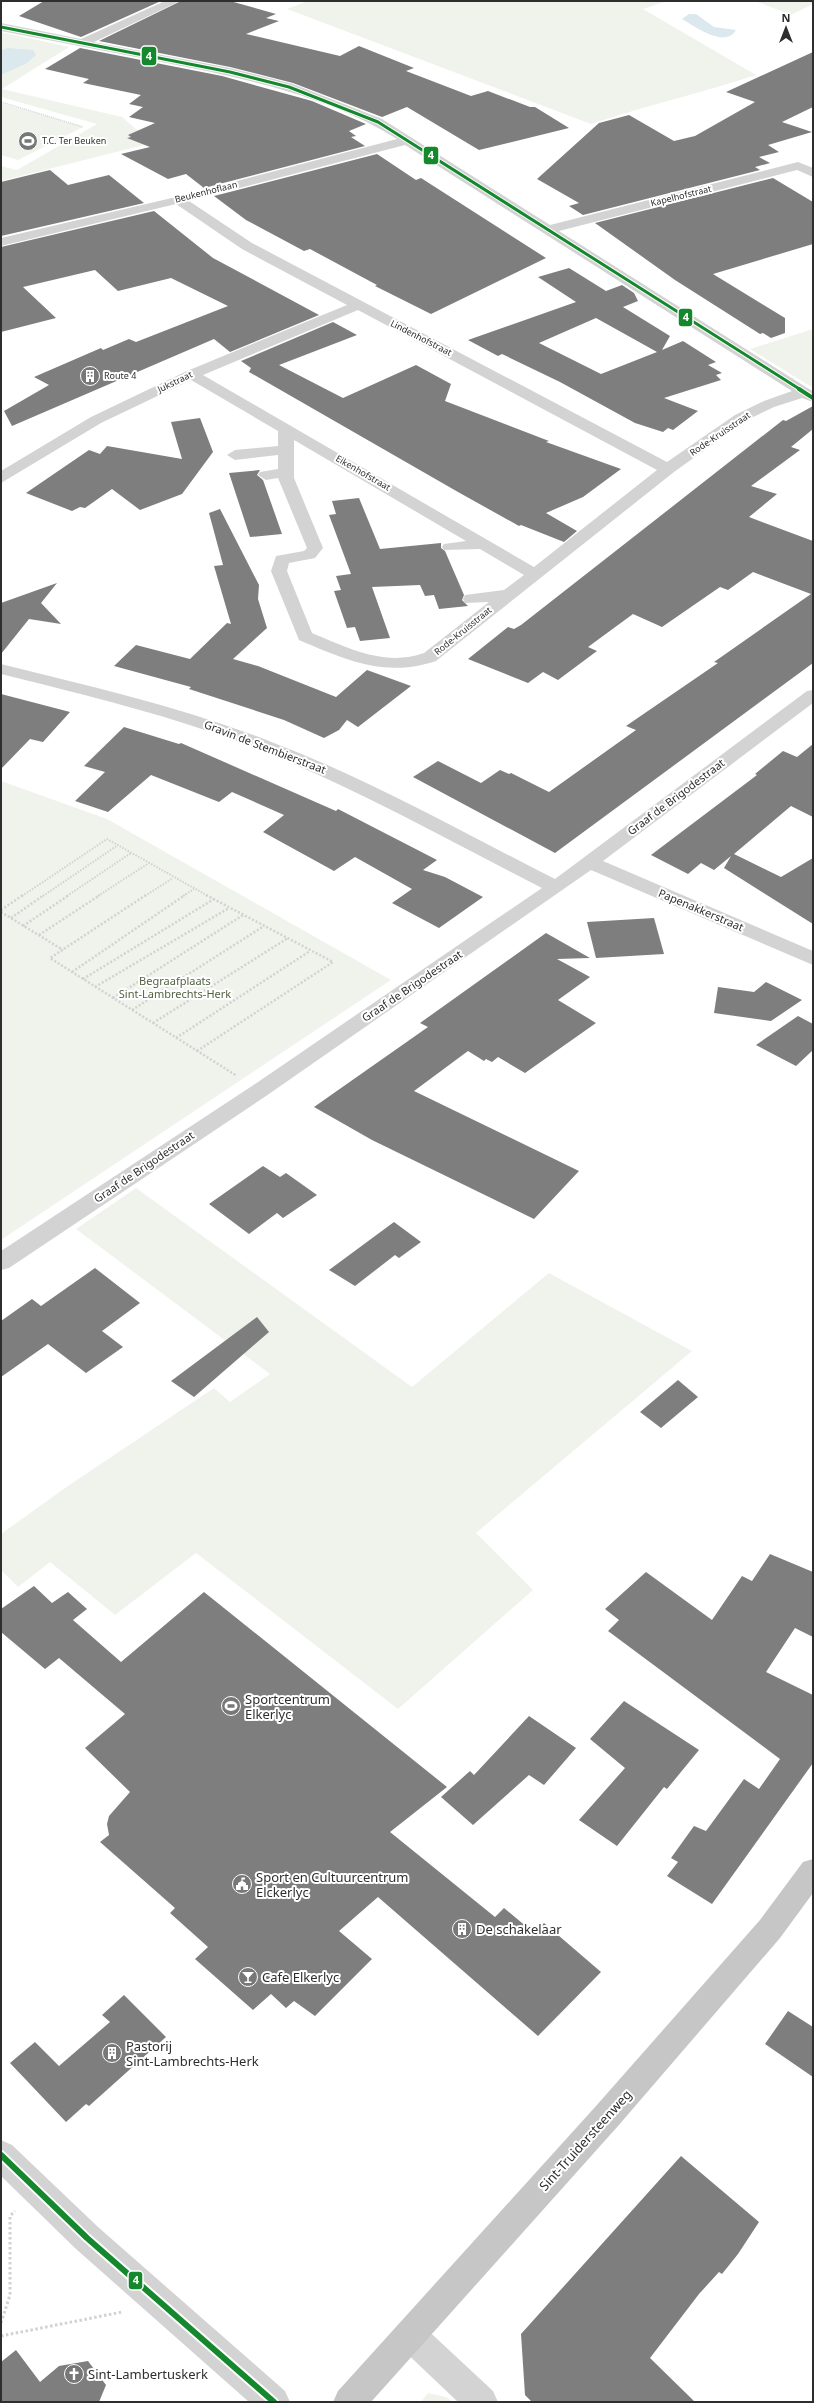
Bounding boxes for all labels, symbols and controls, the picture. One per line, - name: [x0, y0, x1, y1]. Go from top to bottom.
- north arrow: [766, 8, 806, 48]
- text: N: [782, 10, 790, 25]
- line badge: 4: [141, 46, 157, 66]
- text: 4: [146, 48, 153, 63]
- sports icon: T.C. Ter Beuken: [17, 130, 39, 152]
- place label: T.C. Ter Beuken: [42, 134, 106, 147]
- line badge: 4: [423, 146, 439, 165]
- text: 4: [428, 147, 435, 162]
- street label: Beukenhoflaan: [173, 177, 239, 206]
- street label: Kapelhofstraat: [649, 182, 713, 209]
- line badge: 4: [678, 308, 693, 327]
- text: 4: [683, 309, 690, 324]
- street label: Lindenhofstraat: [388, 316, 455, 359]
- building icon: Route 4: [79, 365, 101, 387]
- street label: Jukstraat: [154, 367, 195, 396]
- place label: Route 4: [104, 369, 136, 382]
- street label: Rode-Kruisstraat: [687, 408, 753, 459]
- street label: Eikenhofstraat: [333, 452, 394, 494]
- street label: Rode-Kruisstraat: [431, 603, 495, 658]
- street label: Gravin de Stembierstraat: [202, 716, 328, 777]
- street label: Graaf de Brigodestraat: [624, 755, 727, 838]
- street label: Papenakkerstraat: [656, 885, 746, 934]
- street label: Graaf de Brigodestraat: [359, 946, 465, 1025]
- park label: Begraafplaats Sint-Lambrechts-Herk: [119, 973, 231, 1001]
- street label: Graaf de Brigodestraat: [91, 1127, 197, 1206]
- place label: Sportcentrum Elkerlyc: [245, 1690, 330, 1723]
- sports icon: Sportcentrum Elkerlyc: [220, 1695, 242, 1717]
- place label: Sport en Cultuurcentrum Elckerlyc: [256, 1868, 409, 1901]
- public building icon: Sport en Cultuurcentrum Elckerlyc: [231, 1873, 253, 1895]
- building icon: De schakelaar: [451, 1918, 473, 1940]
- place label: De schakelaar: [476, 1920, 562, 1938]
- bar icon: Cafe Elkerlyc: [237, 1966, 259, 1988]
- place label: Cafe Elkerlyc: [262, 1968, 339, 1986]
- place label: Pastorij Sint-Lambrechts-Herk: [126, 2037, 259, 2070]
- building icon: Pastorij Sint-Lambrechts-Herk: [101, 2042, 123, 2064]
- street label: Sint-Truidersteenweg: [535, 2086, 635, 2194]
- line badge: 4: [128, 2271, 143, 2290]
- text: 4: [133, 2272, 140, 2287]
- church icon: Sint-Lambertuskerk: [63, 2363, 85, 2385]
- place label: Sint-Lambertuskerk: [88, 2365, 208, 2383]

